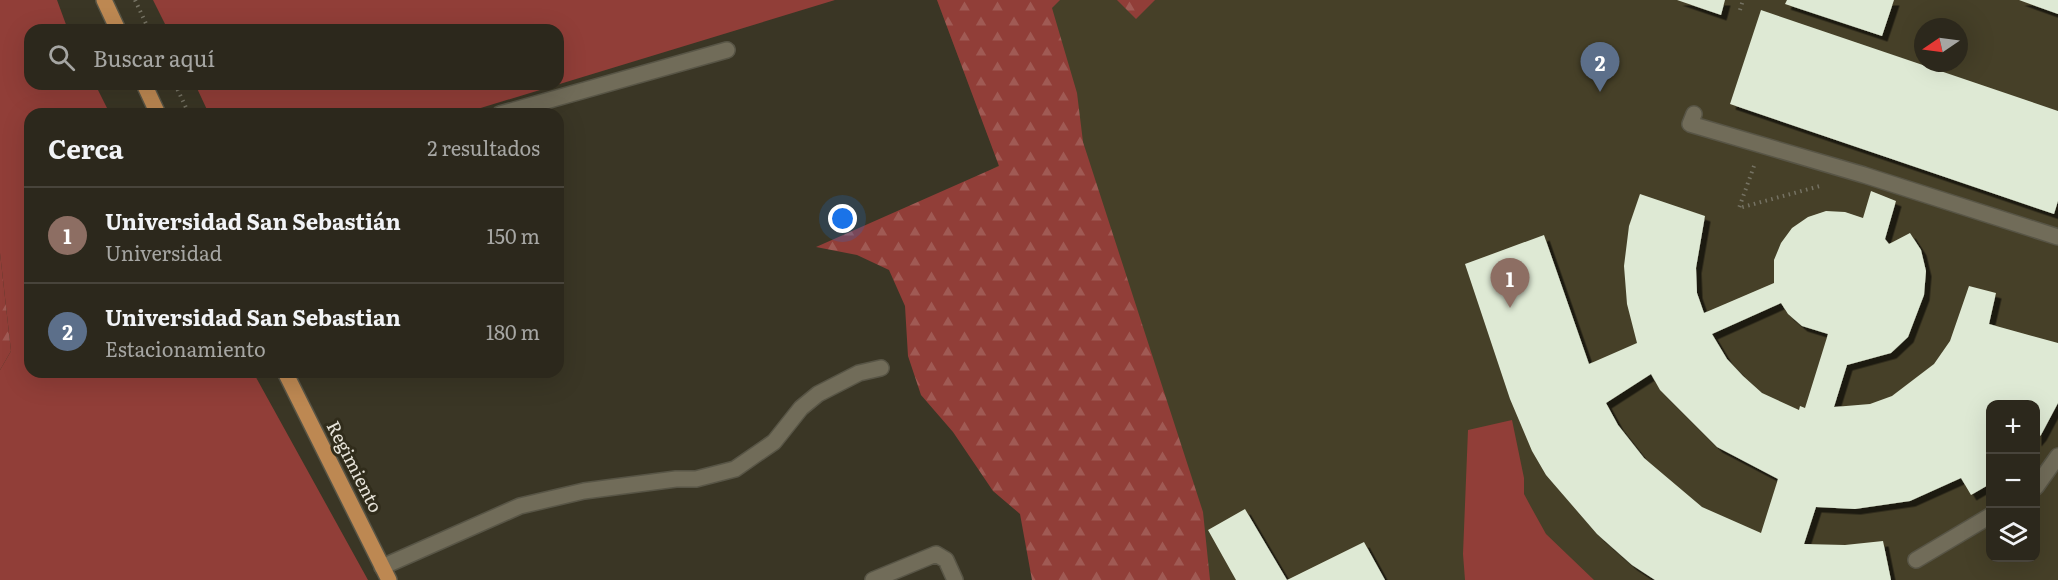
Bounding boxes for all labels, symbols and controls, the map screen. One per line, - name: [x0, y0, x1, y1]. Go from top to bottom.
- north arrow: [1914, 18, 1968, 72]
- search box: [24, 24, 564, 90]
- icon: search: [45, 41, 78, 74]
- text: Buscar aquí: [93, 41, 215, 74]
- pin: 2: [1580, 42, 1620, 92]
- text: Cerca: [48, 128, 124, 167]
- text: 2 resultados: [427, 132, 540, 162]
- text: Universidad San Sebastián: [105, 204, 401, 237]
- your location: [828, 204, 857, 233]
- text: 1: [63, 220, 72, 250]
- text: 150 m: [487, 220, 540, 250]
- text: Universidad: [105, 237, 222, 267]
- pin: 1: [1490, 258, 1530, 308]
- text: Universidad San Sebastian: [105, 300, 401, 333]
- text: 2: [62, 316, 73, 346]
- text: 180 m: [486, 316, 540, 346]
- text: Estacionamiento: [105, 333, 266, 363]
- map controls: [1986, 400, 2040, 562]
- button: +: [1986, 400, 2040, 454]
- street label: Regimiento: [321, 416, 390, 517]
- button: −: [1986, 454, 2040, 508]
- button: layers: [1986, 508, 2040, 562]

